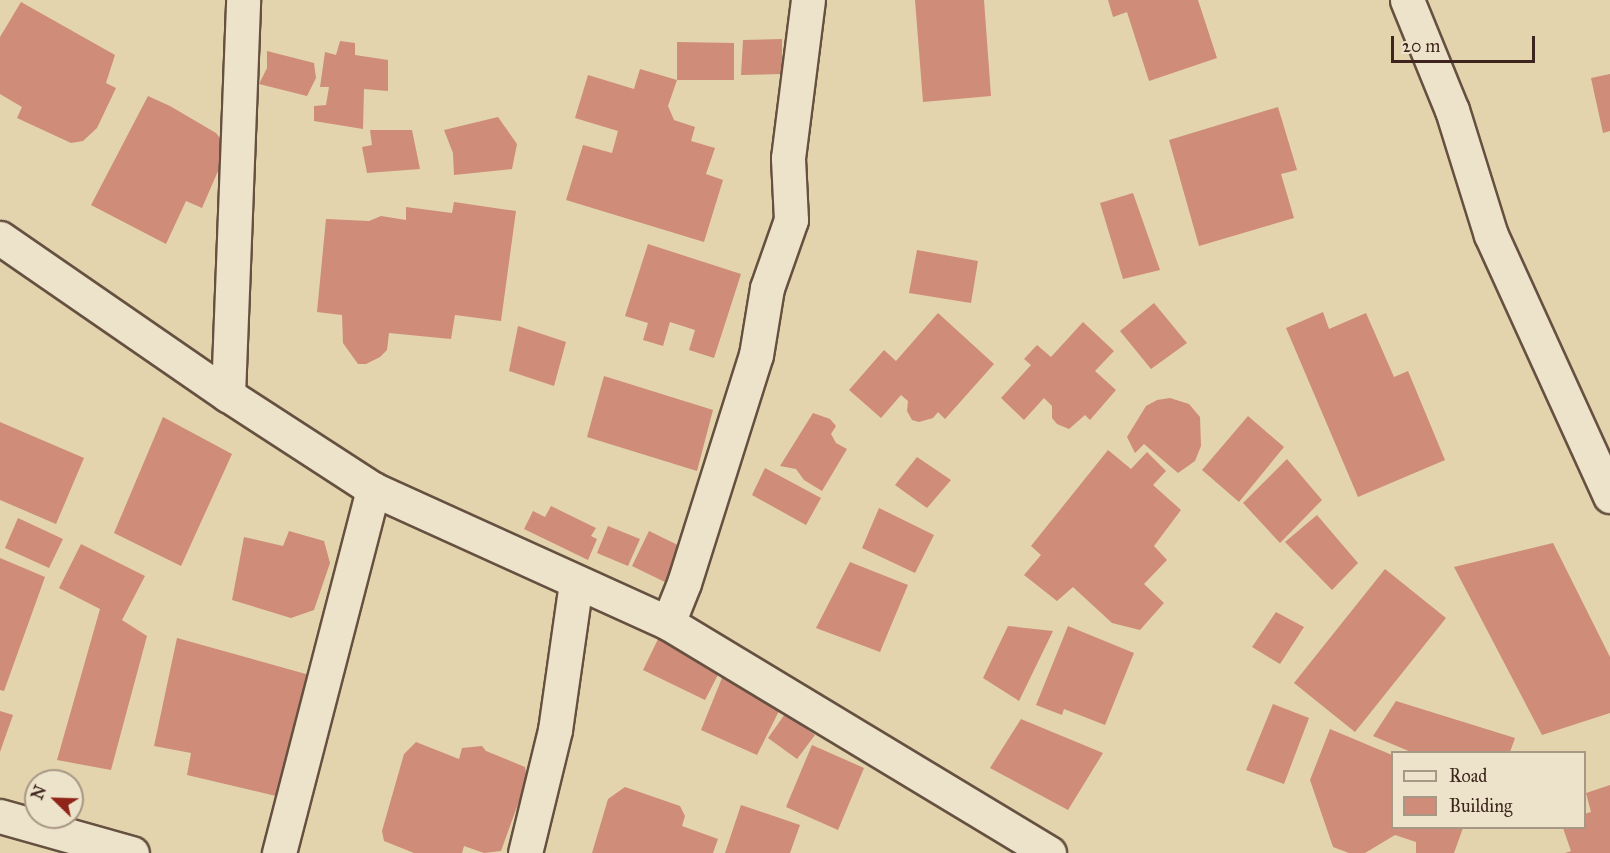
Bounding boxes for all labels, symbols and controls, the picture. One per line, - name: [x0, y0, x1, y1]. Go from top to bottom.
- scale bar: [1394, 24, 1538, 62]
- text: 20 m: [1402, 35, 1440, 57]
- legend: [1391, 751, 1586, 829]
- text: Road: [1449, 765, 1487, 787]
- north arrow: [24, 769, 84, 829]
- text: N: [27, 783, 50, 803]
- text: Building: [1449, 795, 1512, 817]

